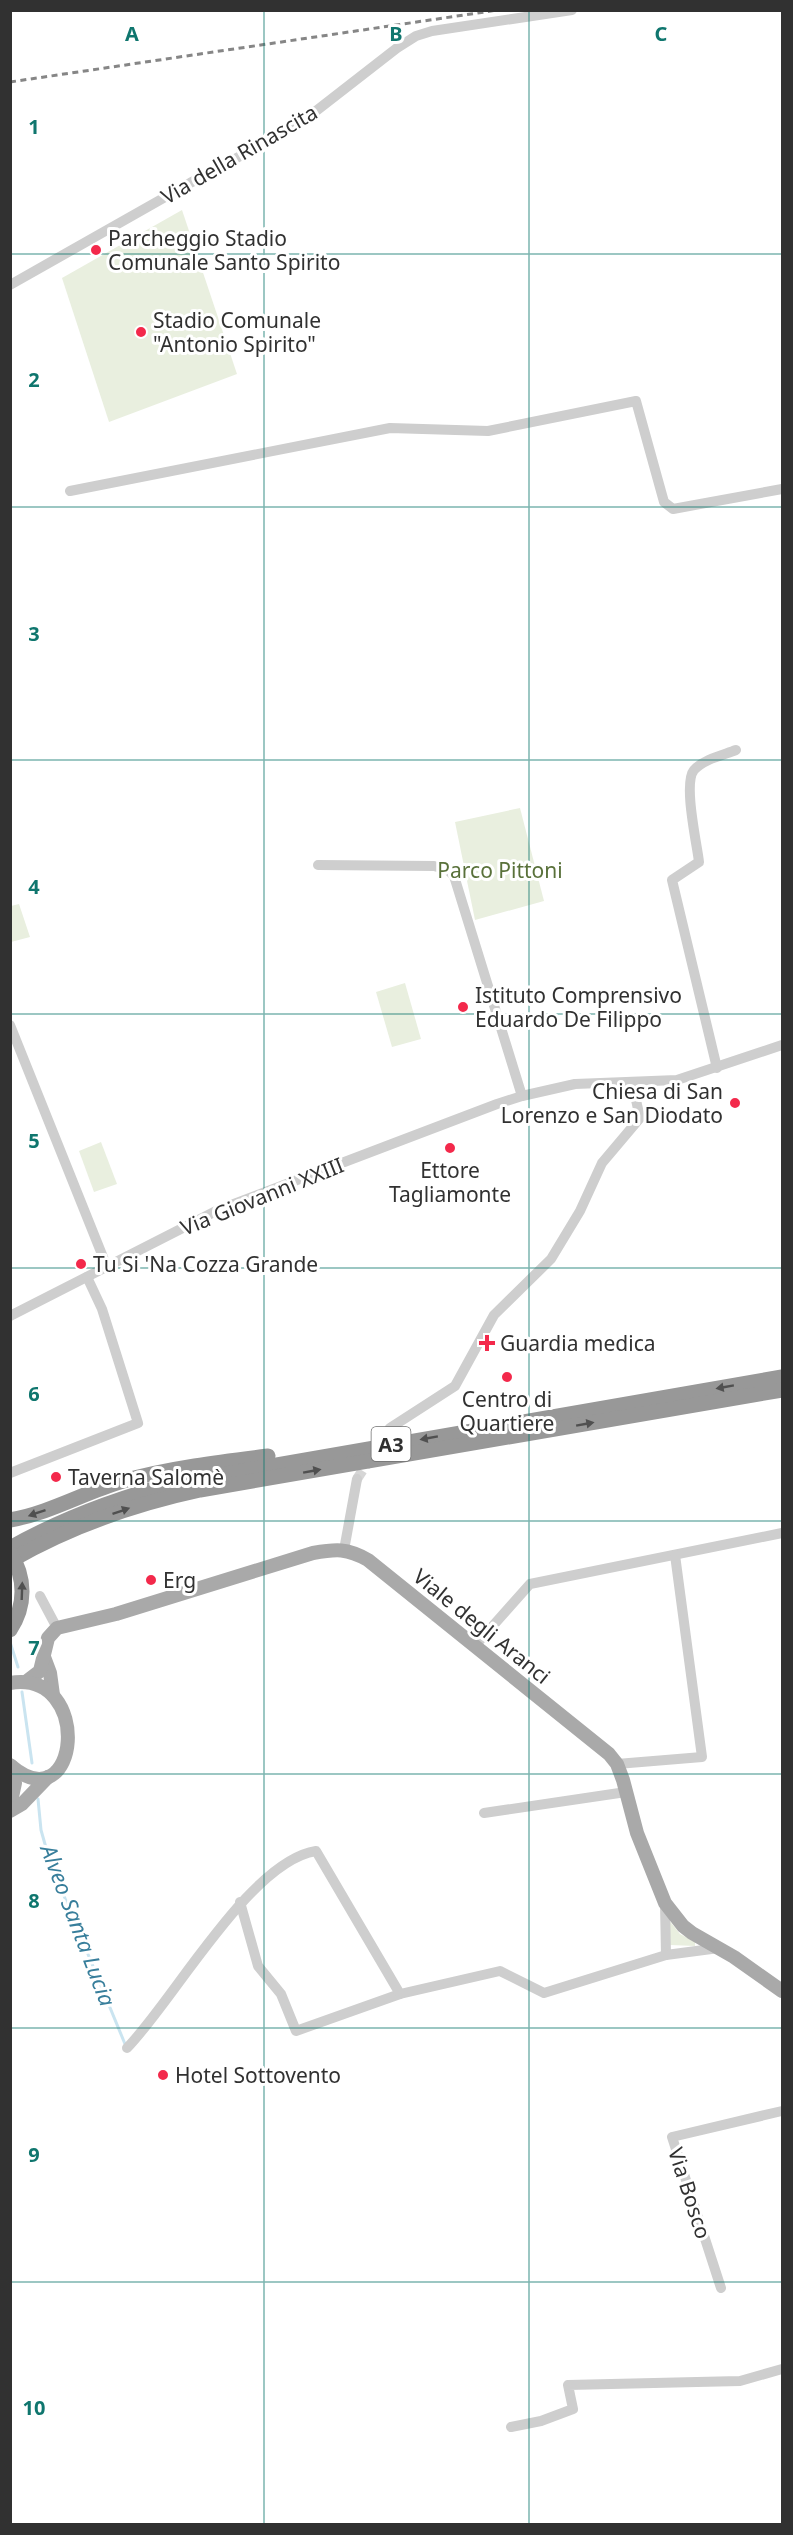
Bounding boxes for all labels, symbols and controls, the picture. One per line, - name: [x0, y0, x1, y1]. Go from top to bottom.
- text: A: [125, 20, 139, 47]
- text: B: [389, 20, 403, 47]
- text: C: [655, 20, 668, 47]
- street label: Via della Rinascita: [156, 98, 322, 210]
- text: 1: [28, 113, 40, 140]
- place label: Parcheggio Stadio Comunale Santo Spirito: [108, 224, 340, 276]
- marker: Parcheggio Stadio Comunale Santo Spirito: [89, 243, 103, 257]
- place label: Stadio Comunale "Antonio Spirito": [153, 306, 321, 358]
- marker: Stadio Comunale "Antonio Spirito": [134, 325, 148, 339]
- text: 2: [28, 366, 40, 393]
- text: 3: [28, 620, 40, 647]
- park label: Parco Pittoni: [437, 856, 563, 884]
- text: 4: [28, 873, 40, 900]
- place label: Istituto Comprensivo Eduardo De Filippo: [475, 981, 682, 1033]
- marker: Istituto Comprensivo Eduardo De Filippo: [456, 1000, 470, 1014]
- place label: Chiesa di San Lorenzo e San Diodato: [501, 1077, 723, 1129]
- marker: Chiesa di San Lorenzo e San Diodato: [728, 1096, 742, 1110]
- text: 5: [28, 1127, 40, 1154]
- marker: Ettore Tagliamonte: [443, 1141, 457, 1155]
- street label: Via Giovanni XXIII: [176, 1151, 348, 1241]
- place label: Ettore Tagliamonte: [389, 1156, 511, 1208]
- place label: Tu Si 'Na Cozza Grande: [93, 1250, 318, 1278]
- marker: Tu Si 'Na Cozza Grande: [74, 1257, 88, 1271]
- place label: Guardia medica: [500, 1329, 656, 1357]
- marker: Guardia medica: [478, 1334, 496, 1352]
- marker: Centro di Quartiere: [500, 1370, 514, 1384]
- text: 6: [28, 1380, 40, 1407]
- one-way arrow: [715, 1383, 734, 1392]
- place label: Centro di Quartiere: [460, 1385, 554, 1437]
- one-way arrow: [576, 1419, 595, 1428]
- road number: A3: [372, 1427, 410, 1461]
- one-way arrow: [419, 1433, 438, 1442]
- place label: Taverna Salomè: [68, 1463, 224, 1491]
- one-way arrow: [302, 1466, 321, 1475]
- marker: Taverna Salomè: [49, 1470, 63, 1484]
- one-way arrow: [113, 1506, 131, 1516]
- one-way arrow: [28, 1508, 46, 1518]
- street label: Viale degli Aranci: [408, 1562, 556, 1690]
- place label: Erg: [163, 1566, 196, 1594]
- marker: Erg: [144, 1573, 158, 1587]
- one-way arrow: [17, 1582, 26, 1601]
- text: 7: [28, 1634, 40, 1661]
- water label: Alveo Santa Lucia: [34, 1838, 124, 2011]
- text: 8: [28, 1887, 40, 1914]
- place label: Hotel Sottovento: [175, 2061, 341, 2089]
- marker: Hotel Sottovento: [156, 2068, 170, 2082]
- text: 9: [28, 2141, 40, 2168]
- street label: Via Bosco: [662, 2144, 718, 2242]
- text: 10: [23, 2394, 45, 2421]

